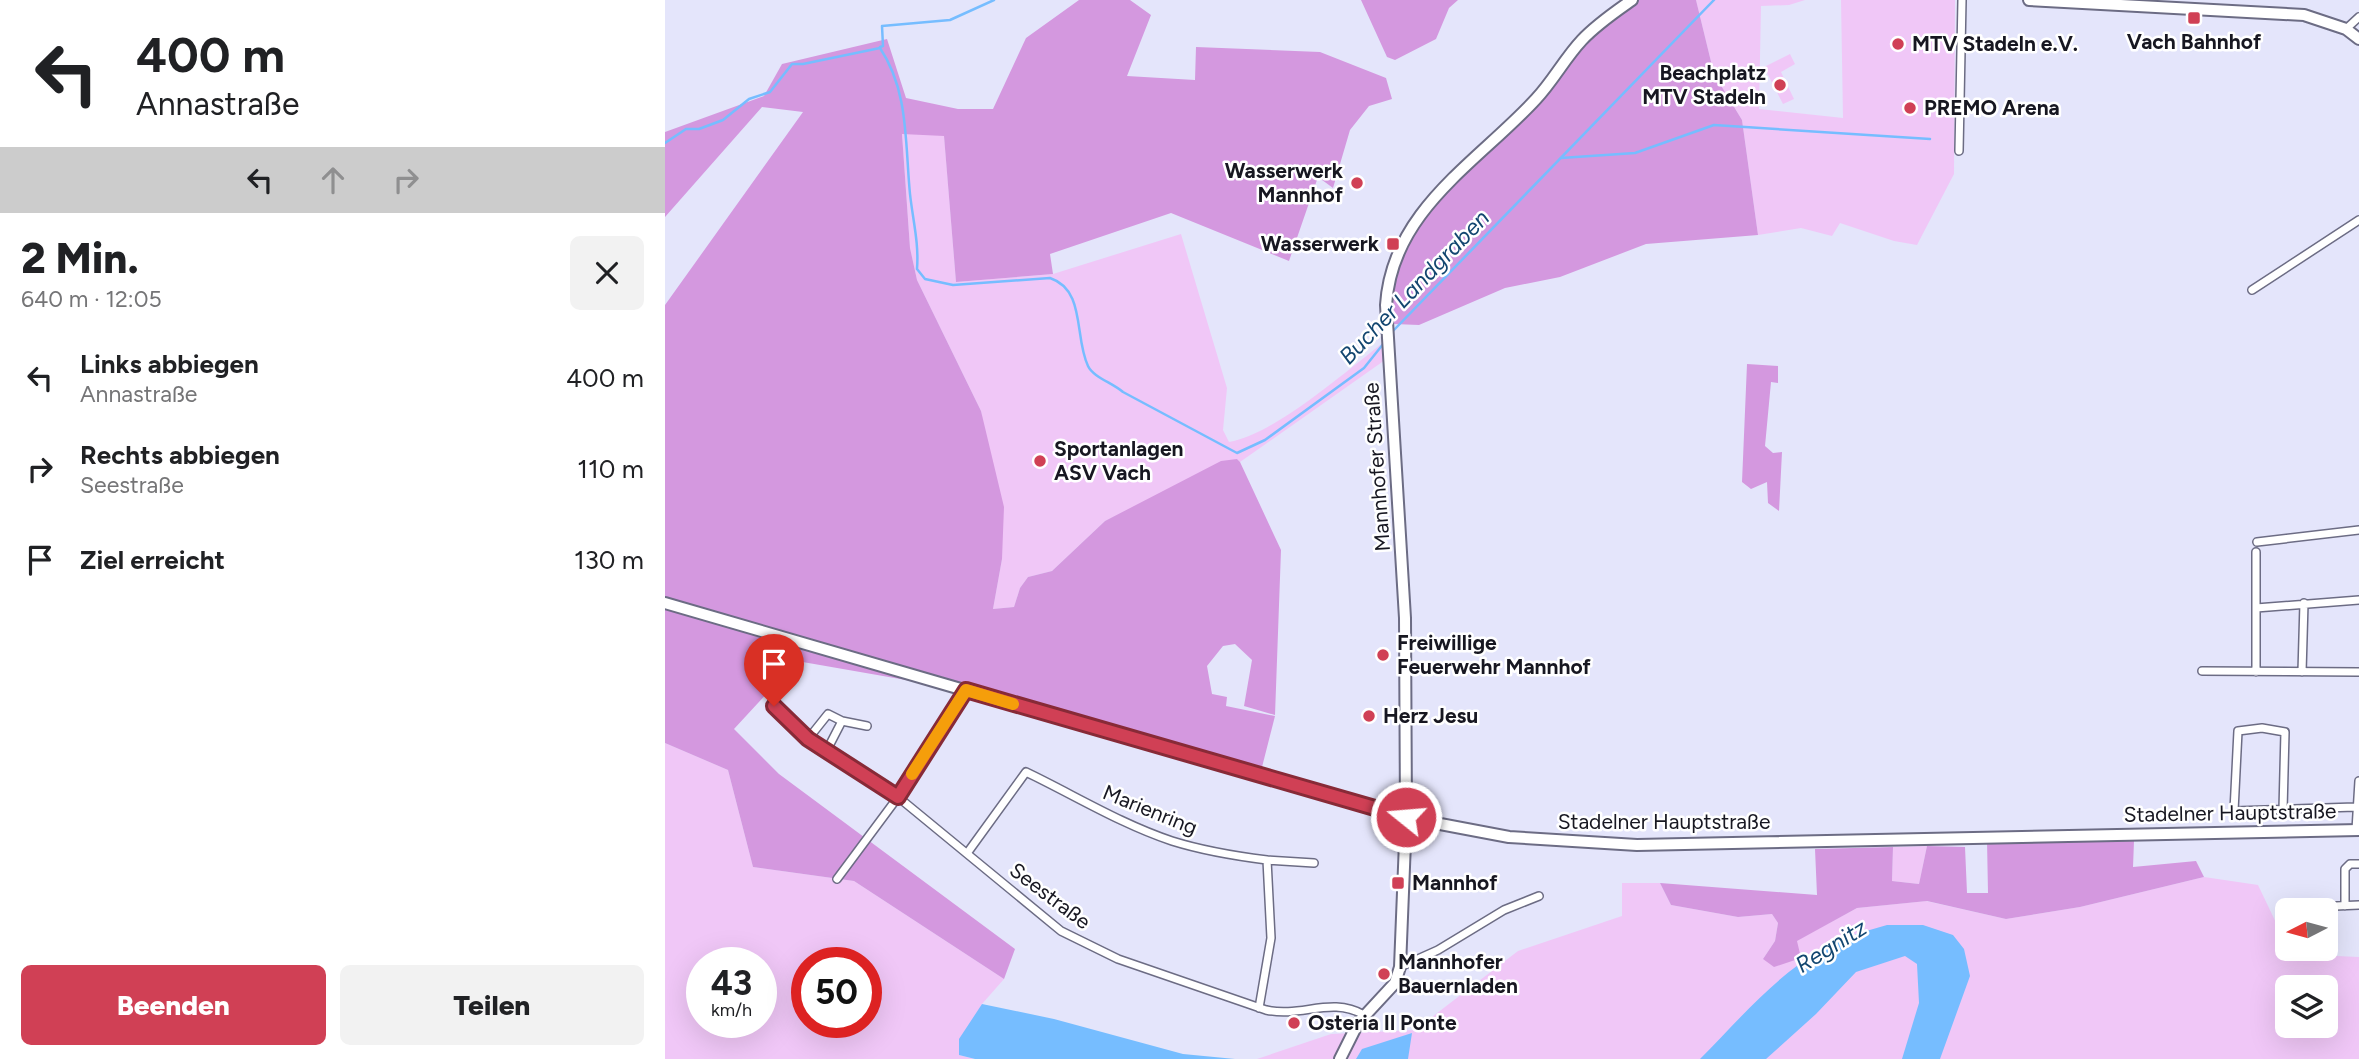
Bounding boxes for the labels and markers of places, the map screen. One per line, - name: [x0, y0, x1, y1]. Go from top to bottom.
- marker: Vach Bahnhof: [2186, 10, 2202, 26]
- place label: Vach Bahnhof: [2127, 29, 2262, 54]
- place label: MTV Stadeln e.V.: [1912, 31, 2078, 56]
- marker: MTV Stadeln e.V.: [1890, 36, 1906, 52]
- place label: Beachplatz MTV Stadeln: [1642, 60, 1766, 109]
- marker: Beachplatz MTV Stadeln: [1772, 77, 1788, 93]
- place label: PREMO Arena: [1924, 95, 2060, 120]
- marker: PREMO Arena: [1902, 100, 1918, 116]
- place label: Wasserwerk Mannhof: [1225, 158, 1344, 207]
- marker: Wasserwerk Mannhof: [1349, 175, 1365, 191]
- place label: Wasserwerk: [1261, 231, 1380, 256]
- marker: Wasserwerk: [1385, 236, 1401, 252]
- place label: Sportanlagen ASV Vach: [1054, 436, 1183, 485]
- marker: Sportanlagen ASV Vach: [1032, 453, 1048, 469]
- place label: Freiwillige Feuerwehr Mannhof: [1397, 630, 1592, 679]
- pin: [744, 634, 804, 706]
- marker: Freiwillige Feuerwehr Mannhof: [1375, 647, 1391, 663]
- place label: Herz Jesu: [1383, 703, 1478, 728]
- marker: Herz Jesu: [1361, 708, 1377, 724]
- place label: Mannhof: [1412, 870, 1498, 895]
- marker: Mannhof: [1390, 875, 1406, 891]
- place label: Mannhofer Bauernladen: [1398, 949, 1518, 998]
- marker: Mannhofer Bauernladen: [1376, 966, 1392, 982]
- place label: Osteria Il Ponte: [1308, 1010, 1457, 1035]
- marker: Osteria Il Ponte: [1286, 1015, 1302, 1031]

